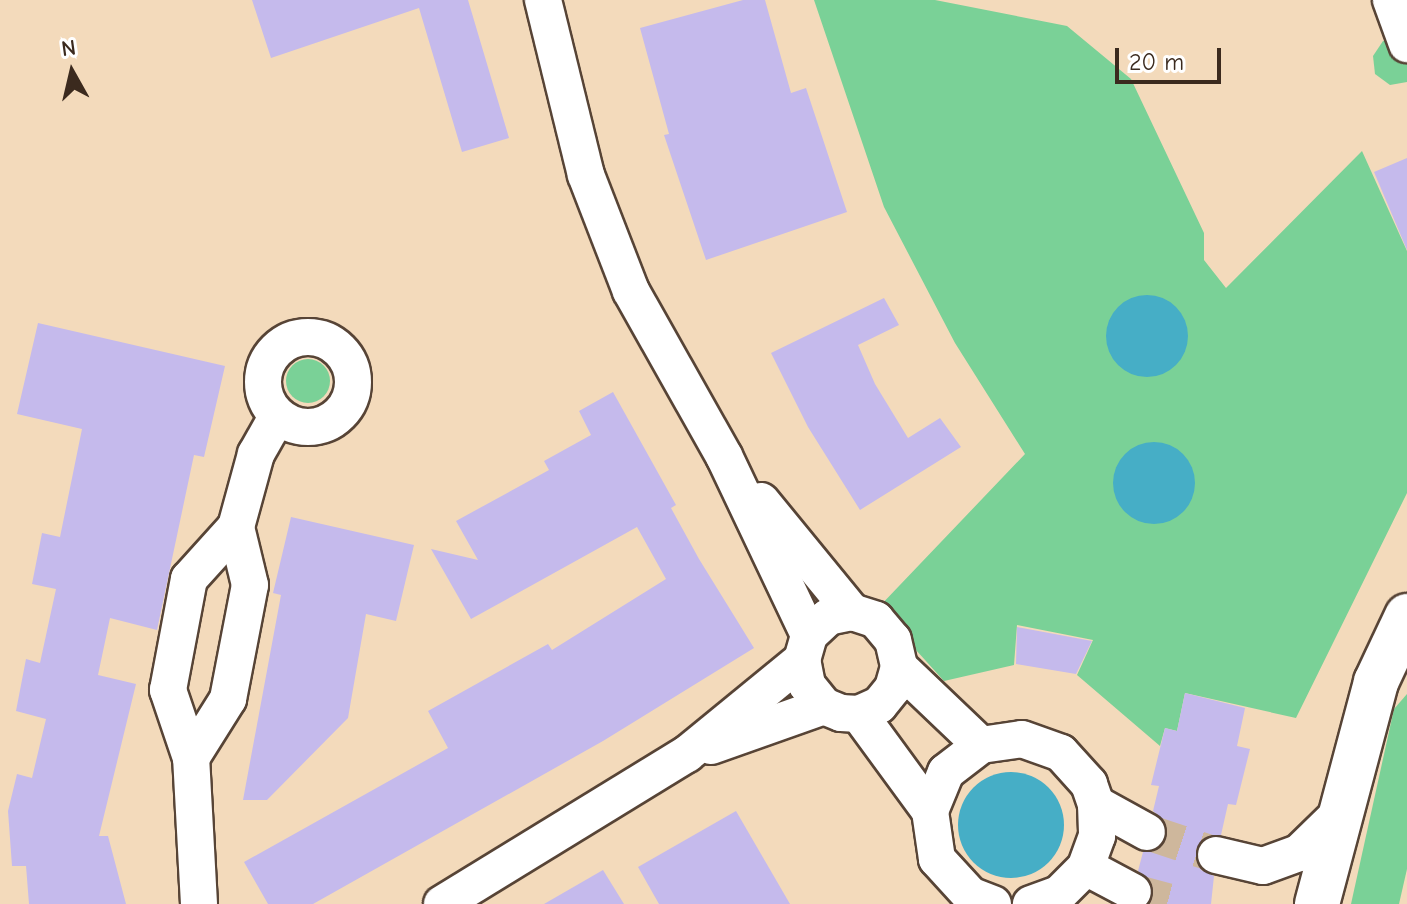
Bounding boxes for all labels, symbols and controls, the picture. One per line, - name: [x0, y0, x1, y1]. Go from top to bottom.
- north arrow: [32, 32, 112, 112]
- scale bar: [1119, 32, 1225, 82]
- text: N: [60, 34, 78, 62]
- text: 20 m: [1129, 48, 1184, 76]

